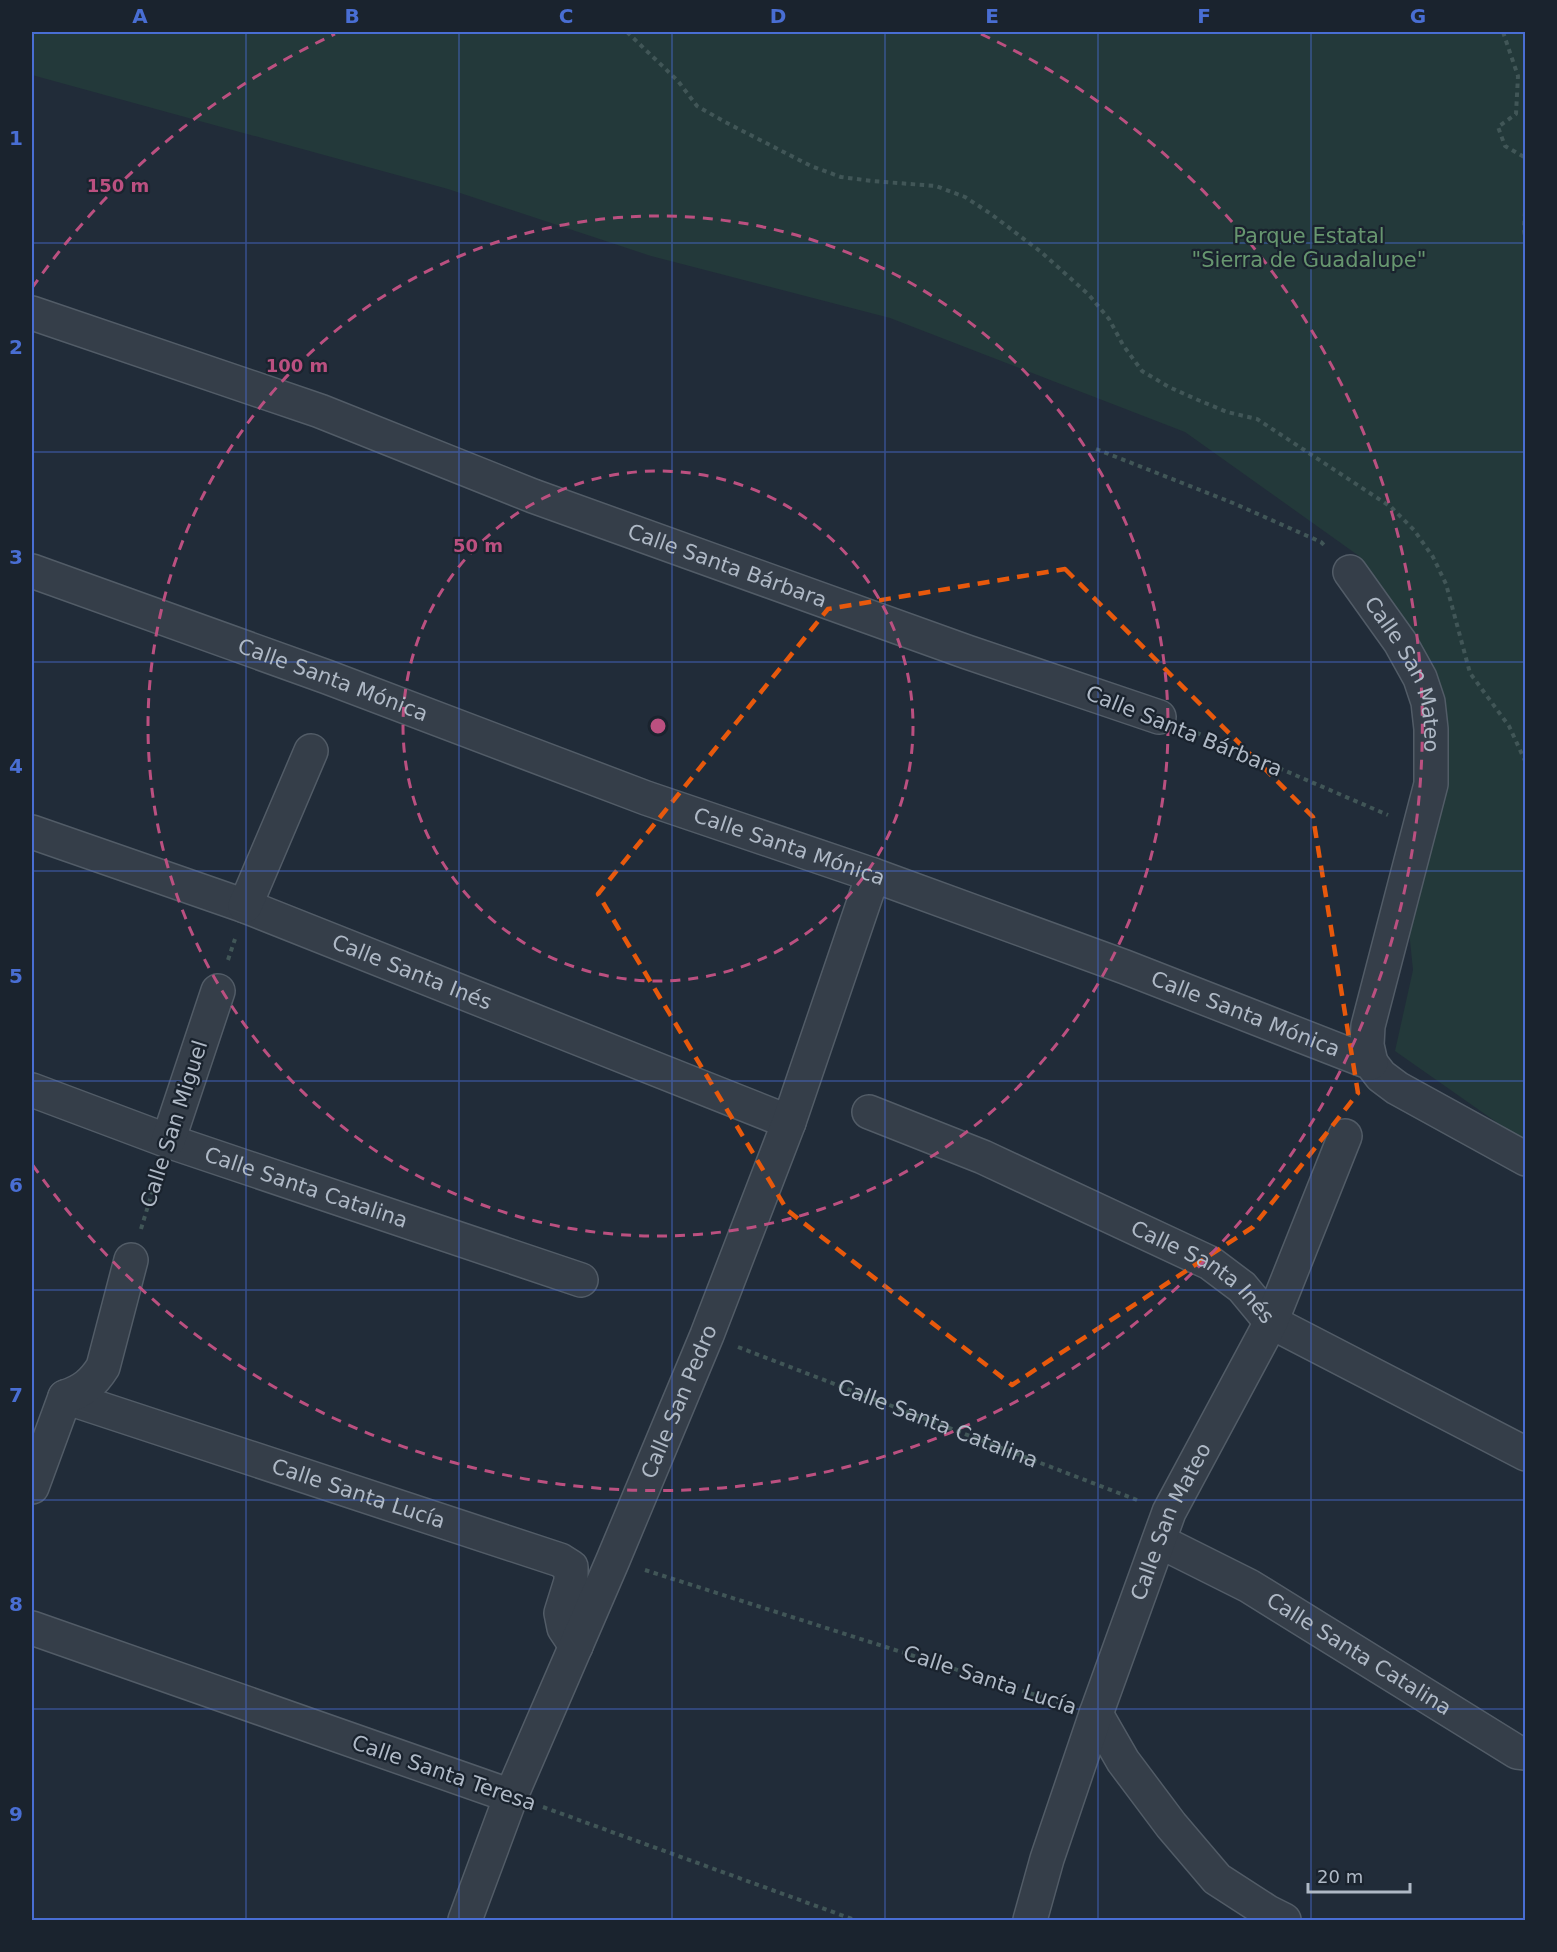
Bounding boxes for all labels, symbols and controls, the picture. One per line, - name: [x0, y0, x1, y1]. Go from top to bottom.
- text: A: [132, 4, 148, 28]
- text: B: [344, 4, 360, 28]
- text: C: [559, 4, 573, 28]
- text: D: [770, 4, 786, 28]
- text: E: [985, 4, 999, 28]
- text: F: [1197, 4, 1211, 28]
- text: G: [1410, 4, 1426, 28]
- text: 1: [9, 126, 23, 150]
- text: 150 m: [87, 175, 149, 196]
- park label: Parque Estatal "Sierra de Guadalupe": [1192, 224, 1426, 272]
- text: 2: [9, 335, 23, 359]
- text: 100 m: [266, 355, 328, 376]
- street label: Calle Santa Bárbara: [624, 519, 830, 613]
- text: 50 m: [453, 535, 503, 556]
- text: 3: [9, 545, 23, 569]
- street label: Calle San Mateo: [1359, 592, 1443, 752]
- street label: Calle Santa Mónica: [235, 634, 431, 726]
- street label: Calle Santa Bárbara: [1082, 681, 1286, 781]
- centre of rings: [648, 716, 668, 736]
- text: 4: [9, 754, 23, 778]
- street label: Calle Santa Mónica: [690, 803, 888, 890]
- street label: Calle Santa Inés: [329, 930, 495, 1015]
- text: 5: [9, 964, 23, 988]
- street label: Calle Santa Mónica: [1148, 966, 1343, 1062]
- street label: Calle San Miguel: [136, 1037, 212, 1211]
- street label: Calle Santa Catalina: [202, 1142, 411, 1233]
- text: 6: [9, 1173, 23, 1197]
- street label: Calle Santa Inés: [1127, 1216, 1279, 1328]
- street label: Calle San Pedro: [636, 1321, 722, 1482]
- street label: Calle Santa Catalina: [834, 1374, 1041, 1473]
- text: 7: [9, 1383, 23, 1407]
- street label: Calle San Mateo: [1126, 1439, 1216, 1604]
- street label: Calle Santa Lucía: [269, 1454, 448, 1533]
- street label: Calle Santa Catalina: [1262, 1588, 1456, 1720]
- text: 8: [9, 1592, 23, 1616]
- street label: Calle Santa Lucía: [900, 1641, 1080, 1719]
- street label: Calle Santa Teresa: [349, 1730, 539, 1816]
- text: 9: [9, 1802, 23, 1826]
- scale bar: [1308, 1856, 1410, 1894]
- text: 20 m: [1317, 1866, 1363, 1887]

